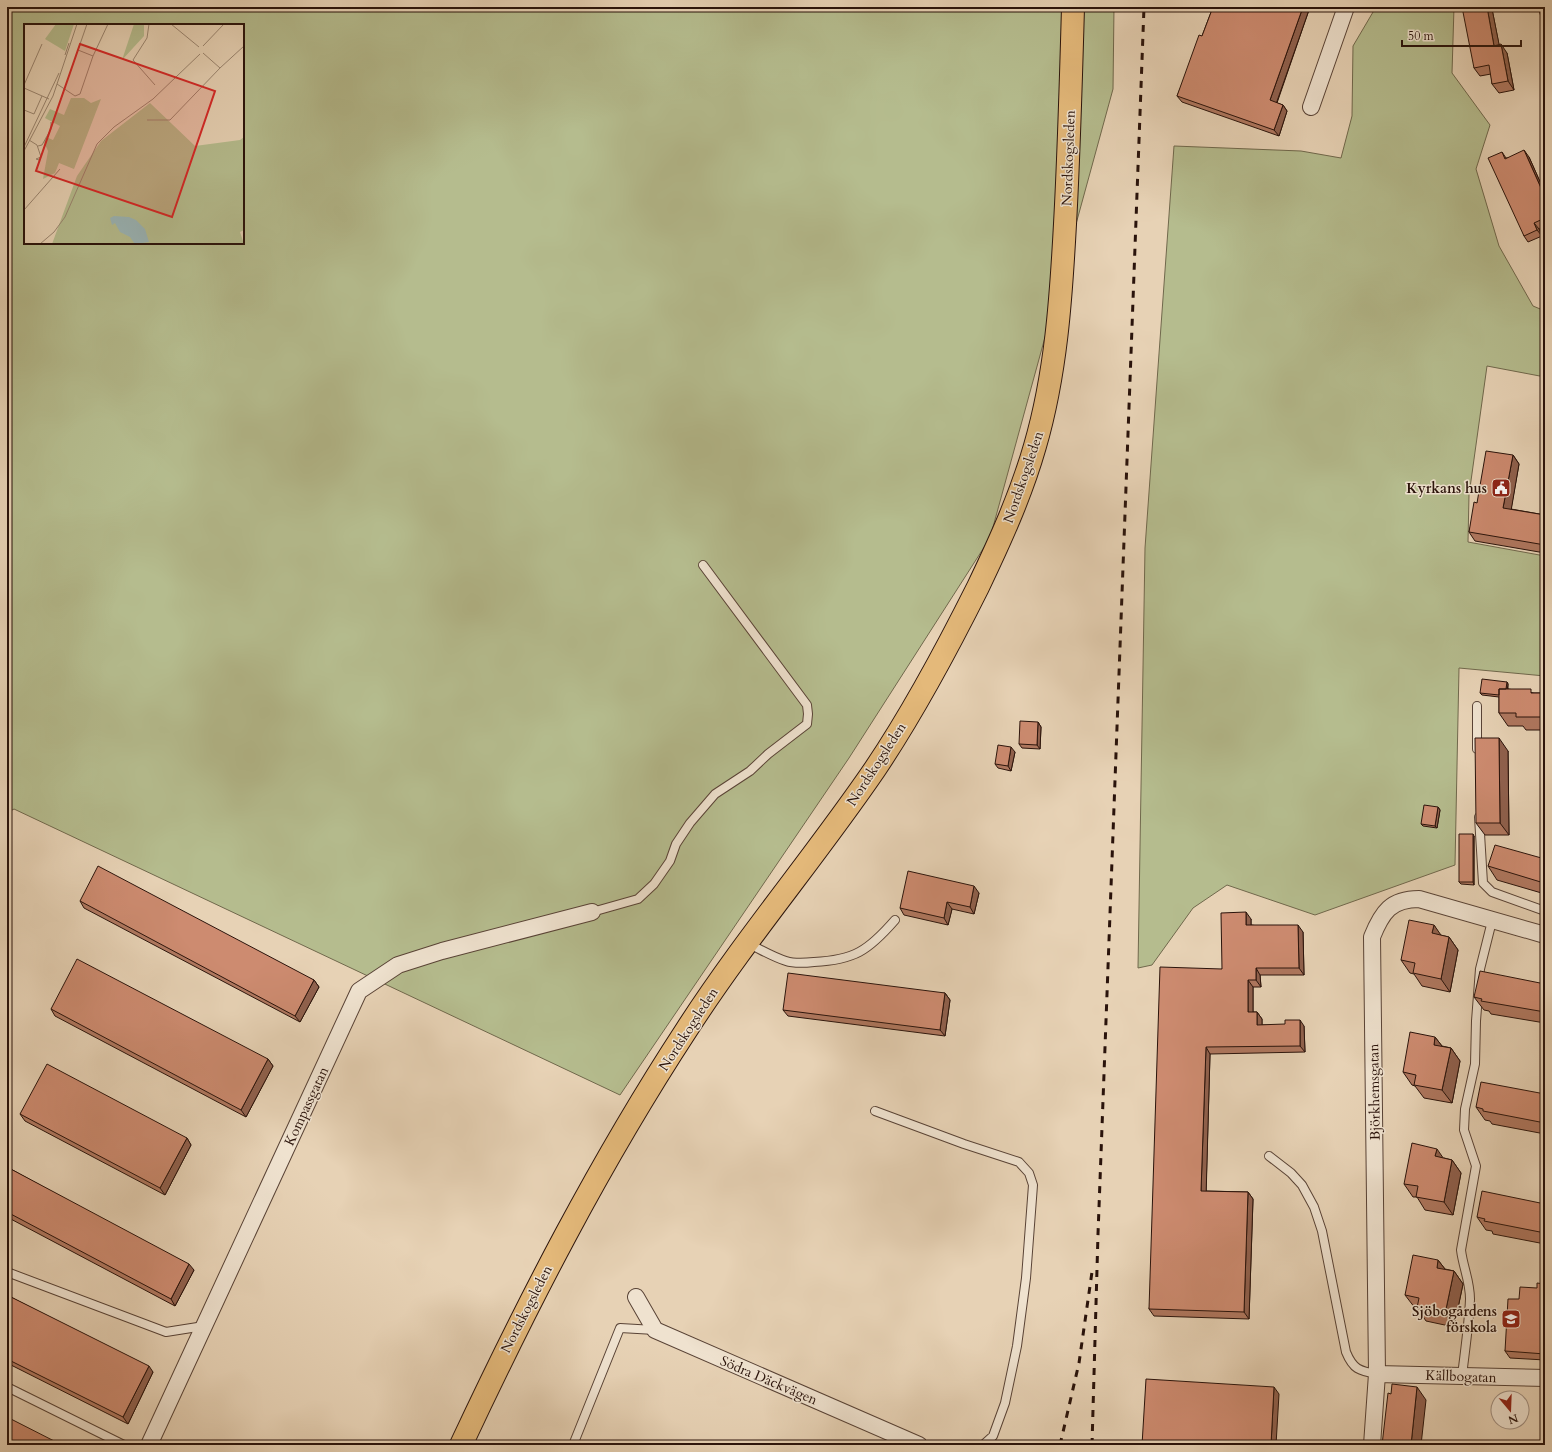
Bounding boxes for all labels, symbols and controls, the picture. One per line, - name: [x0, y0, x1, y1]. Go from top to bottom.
- scale bar: [1402, 22, 1521, 48]
- inset map: [24, 24, 244, 244]
- text: 50 m: [1408, 28, 1435, 44]
- street label: Nordskogsleden: [1057, 110, 1080, 206]
- street label: Nordskogsleden: [999, 429, 1048, 526]
- public building icon: Kyrkans hus: [1490, 477, 1512, 499]
- place label: Kyrkans hus: [1406, 479, 1487, 498]
- street label: Nordskogsleden: [842, 719, 911, 810]
- street label: Nordskogsleden: [654, 984, 723, 1075]
- street label: Björkhemsgatan: [1364, 1044, 1385, 1140]
- street label: Kompassgatan: [280, 1064, 333, 1149]
- street label: Nordskogsleden: [496, 1262, 557, 1356]
- place label: Sjöbogårdens förskola: [1412, 1302, 1497, 1337]
- school or university icon: Sjöbogårdens förskola: [1500, 1308, 1522, 1330]
- street label: Södra Däckvägen: [717, 1351, 820, 1409]
- street label: Källbogatan: [1425, 1366, 1497, 1387]
- north arrow: [1490, 1390, 1530, 1430]
- text: N: [1506, 1410, 1520, 1428]

